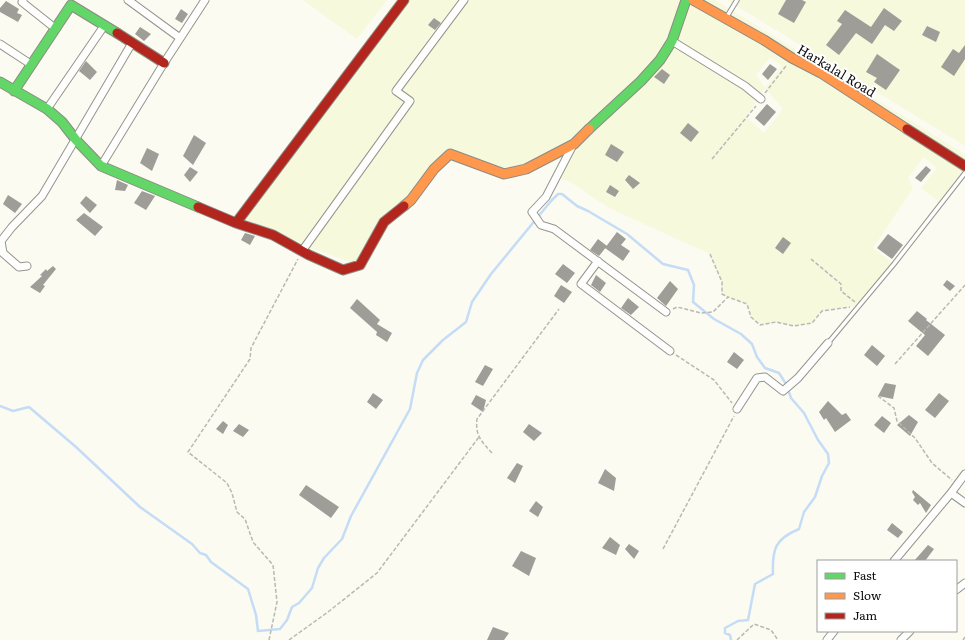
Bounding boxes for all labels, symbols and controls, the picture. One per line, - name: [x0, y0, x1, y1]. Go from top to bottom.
- street label: Harkalal Road: [794, 39, 880, 101]
- legend: [817, 560, 957, 632]
- text: Fast: [853, 566, 877, 584]
- text: Slow: [853, 586, 882, 604]
- text: Jam: [853, 606, 878, 624]

